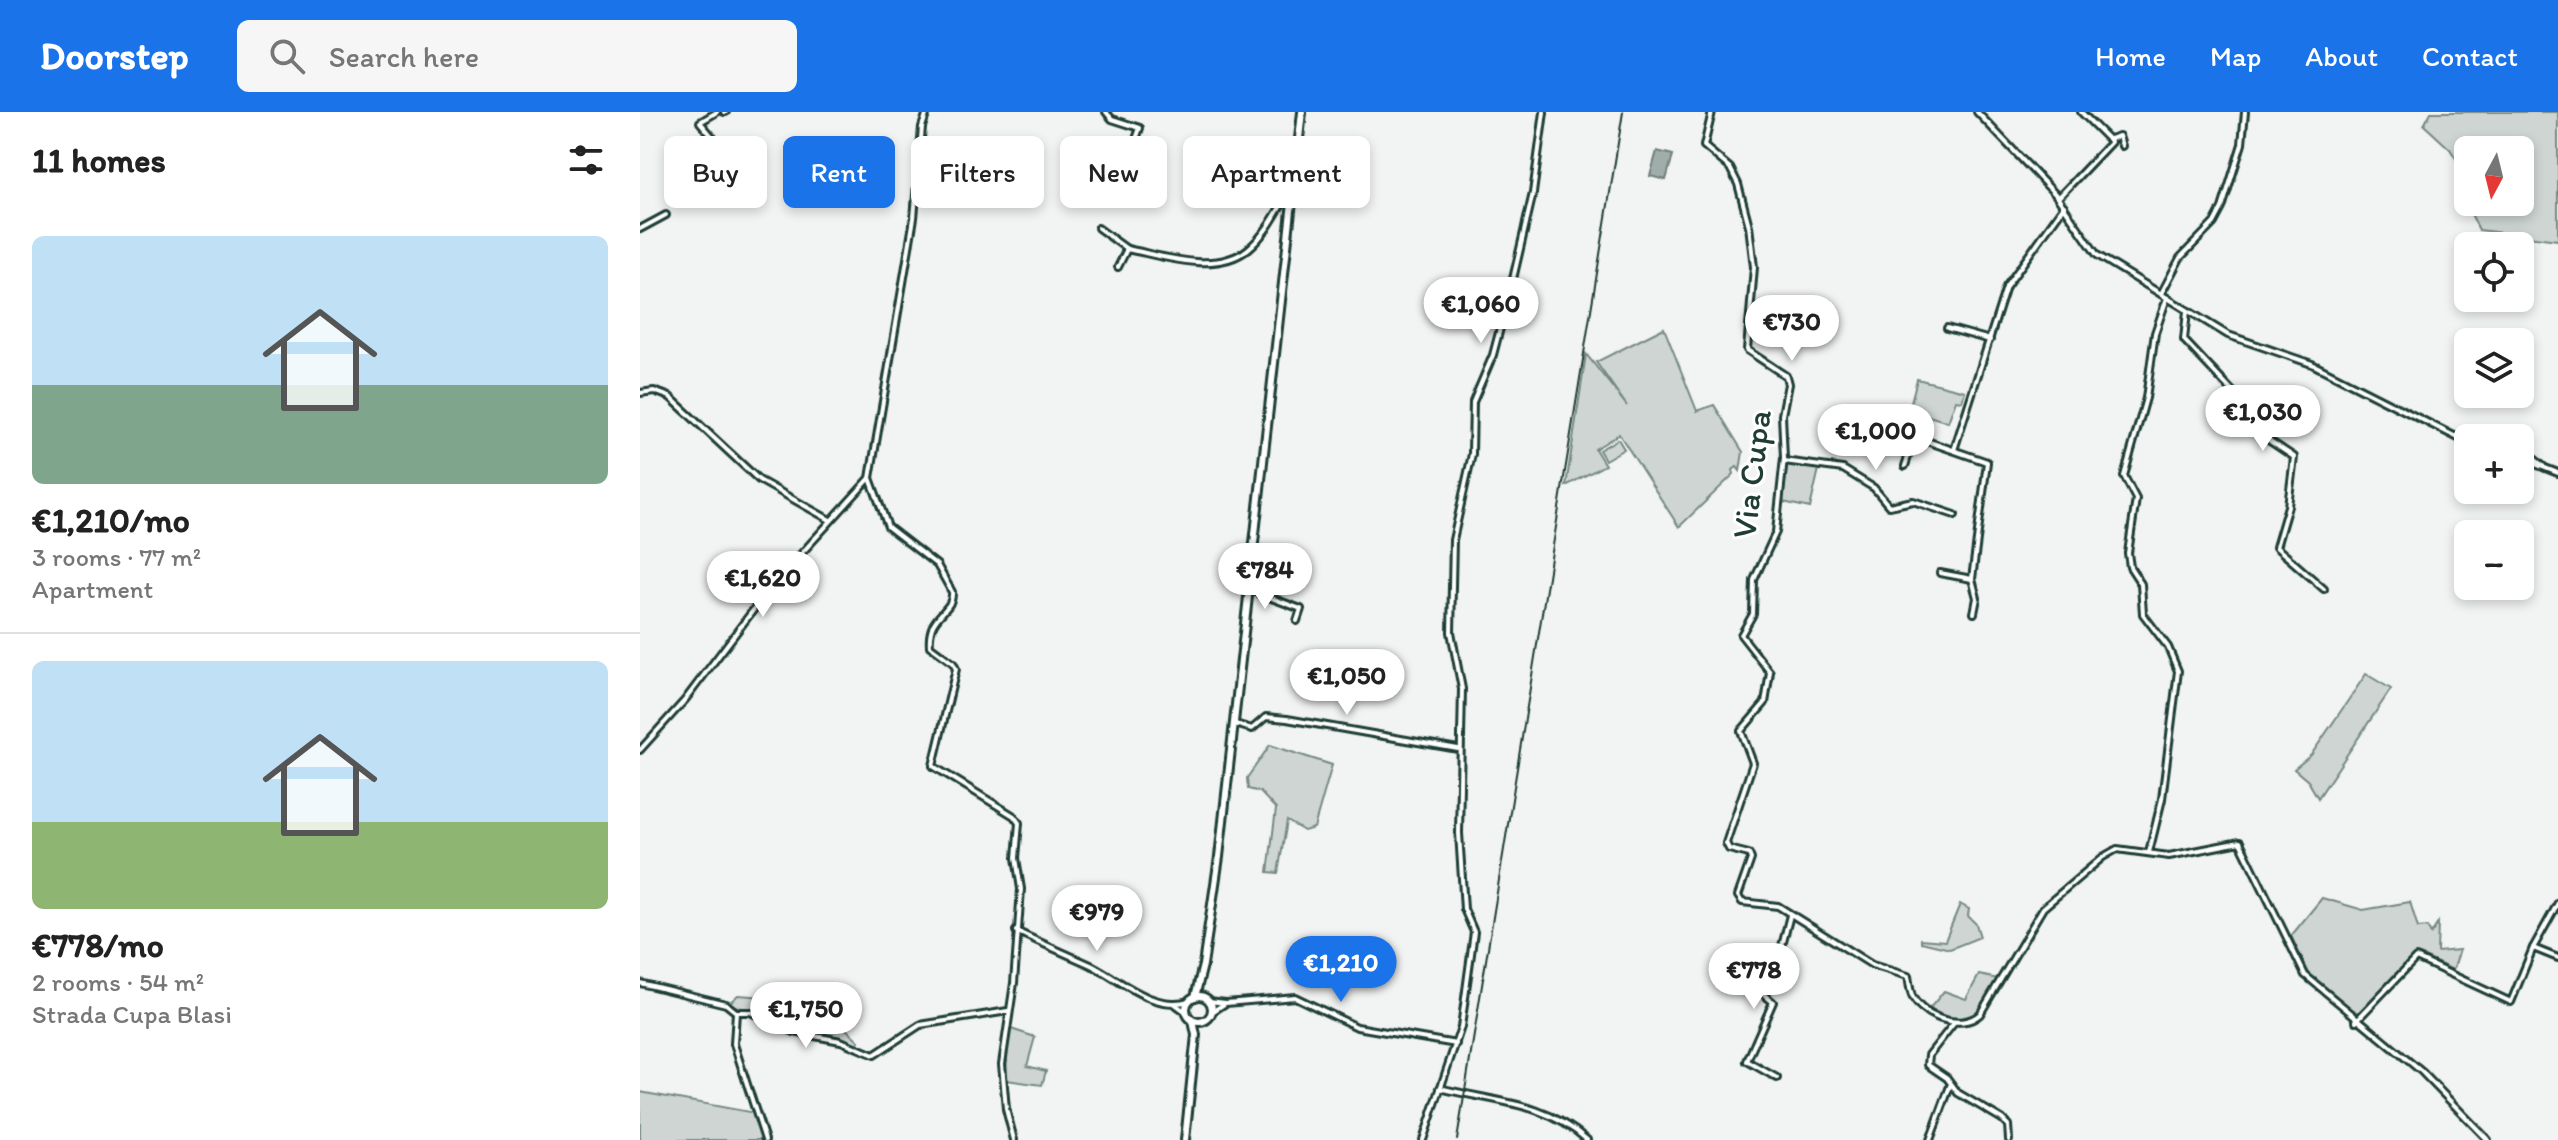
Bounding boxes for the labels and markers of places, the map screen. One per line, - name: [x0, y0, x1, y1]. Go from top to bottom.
- pin: €1,060: [1416, 277, 1546, 345]
- pin: €730: [1745, 295, 1839, 363]
- pin: €1,030: [2198, 385, 2328, 453]
- pin: €1,000: [1811, 404, 1941, 472]
- pin: €784: [1218, 543, 1312, 611]
- pin: €1,620: [698, 551, 828, 619]
- pin: €1,050: [1282, 649, 1412, 717]
- pin: €979: [1050, 885, 1144, 953]
- pin: €1,210: [1276, 936, 1406, 1004]
- pin: €778: [1707, 943, 1801, 1011]
- pin: €1,750: [741, 982, 871, 1050]

